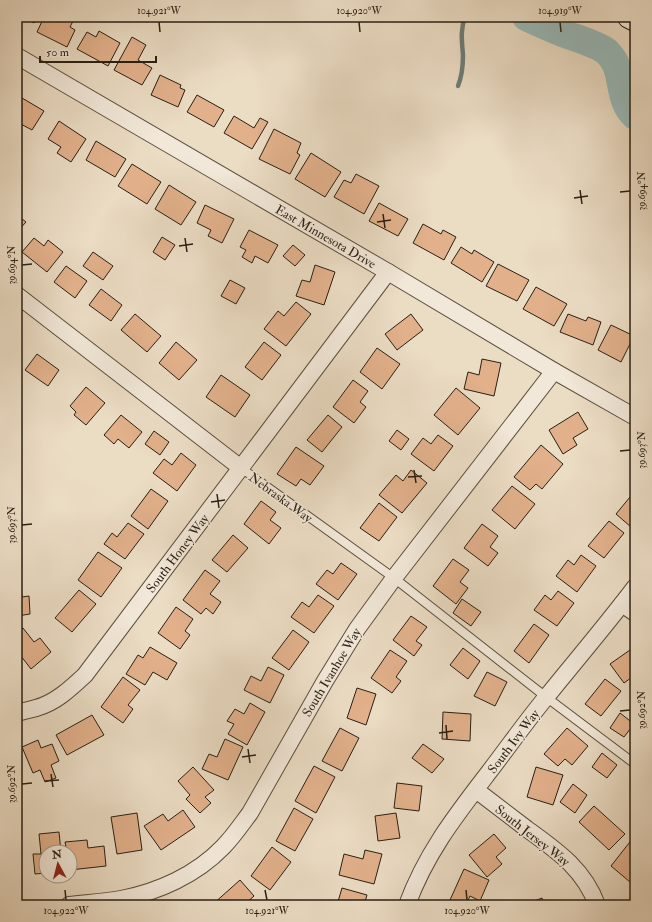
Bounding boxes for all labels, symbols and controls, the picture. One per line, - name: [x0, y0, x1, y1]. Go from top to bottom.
- text: 104.921°W: [137, 5, 182, 17]
- text: 104.920°W: [336, 5, 382, 17]
- text: 104.919°W: [538, 5, 583, 17]
- scale bar: [40, 38, 156, 64]
- text: 50 m: [46, 45, 70, 60]
- text: 39.694°N: [636, 171, 648, 210]
- street label: East Minnesota Drive: [272, 201, 379, 273]
- text: 39.694°N: [6, 245, 18, 284]
- text: 39.693°N: [636, 431, 648, 469]
- street label: Nebraska Way: [245, 469, 316, 527]
- text: 39.693°N: [6, 506, 18, 544]
- street label: South Honey Way: [143, 511, 214, 597]
- street label: South Ivanhoe Way: [299, 625, 366, 720]
- text: 39.692°N: [636, 691, 648, 729]
- street label: South Ivy Way: [485, 706, 544, 777]
- text: 39.692°N: [6, 765, 18, 803]
- street label: South Jersey Way: [491, 802, 573, 871]
- north arrow: [38, 844, 78, 884]
- text: N: [50, 847, 64, 862]
- text: 104.922°W: [43, 905, 89, 917]
- text: 104.921°W: [245, 905, 290, 917]
- text: 104.920°W: [444, 905, 490, 917]

